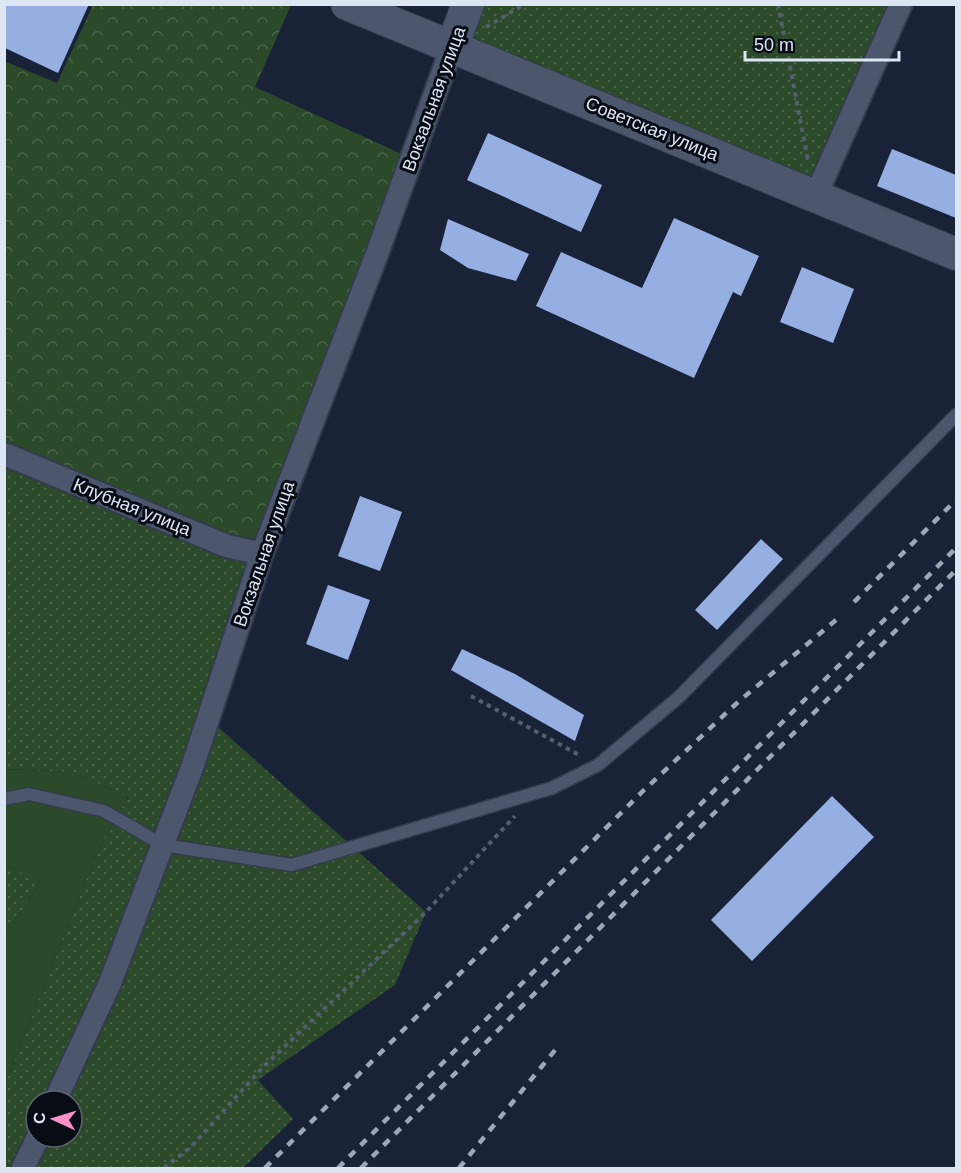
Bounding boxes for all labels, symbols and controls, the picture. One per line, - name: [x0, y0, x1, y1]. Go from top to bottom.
- street label: Вокзальная улица: [399, 23, 470, 174]
- scale bar: [745, 24, 900, 62]
- text: 50 m: [754, 35, 794, 55]
- street label: Советская улица: [583, 93, 722, 165]
- street label: Клубная улица: [70, 474, 194, 540]
- street label: Вокзальная улица: [230, 478, 299, 629]
- north arrow: [24, 1089, 84, 1149]
- text: С: [31, 1111, 48, 1124]

